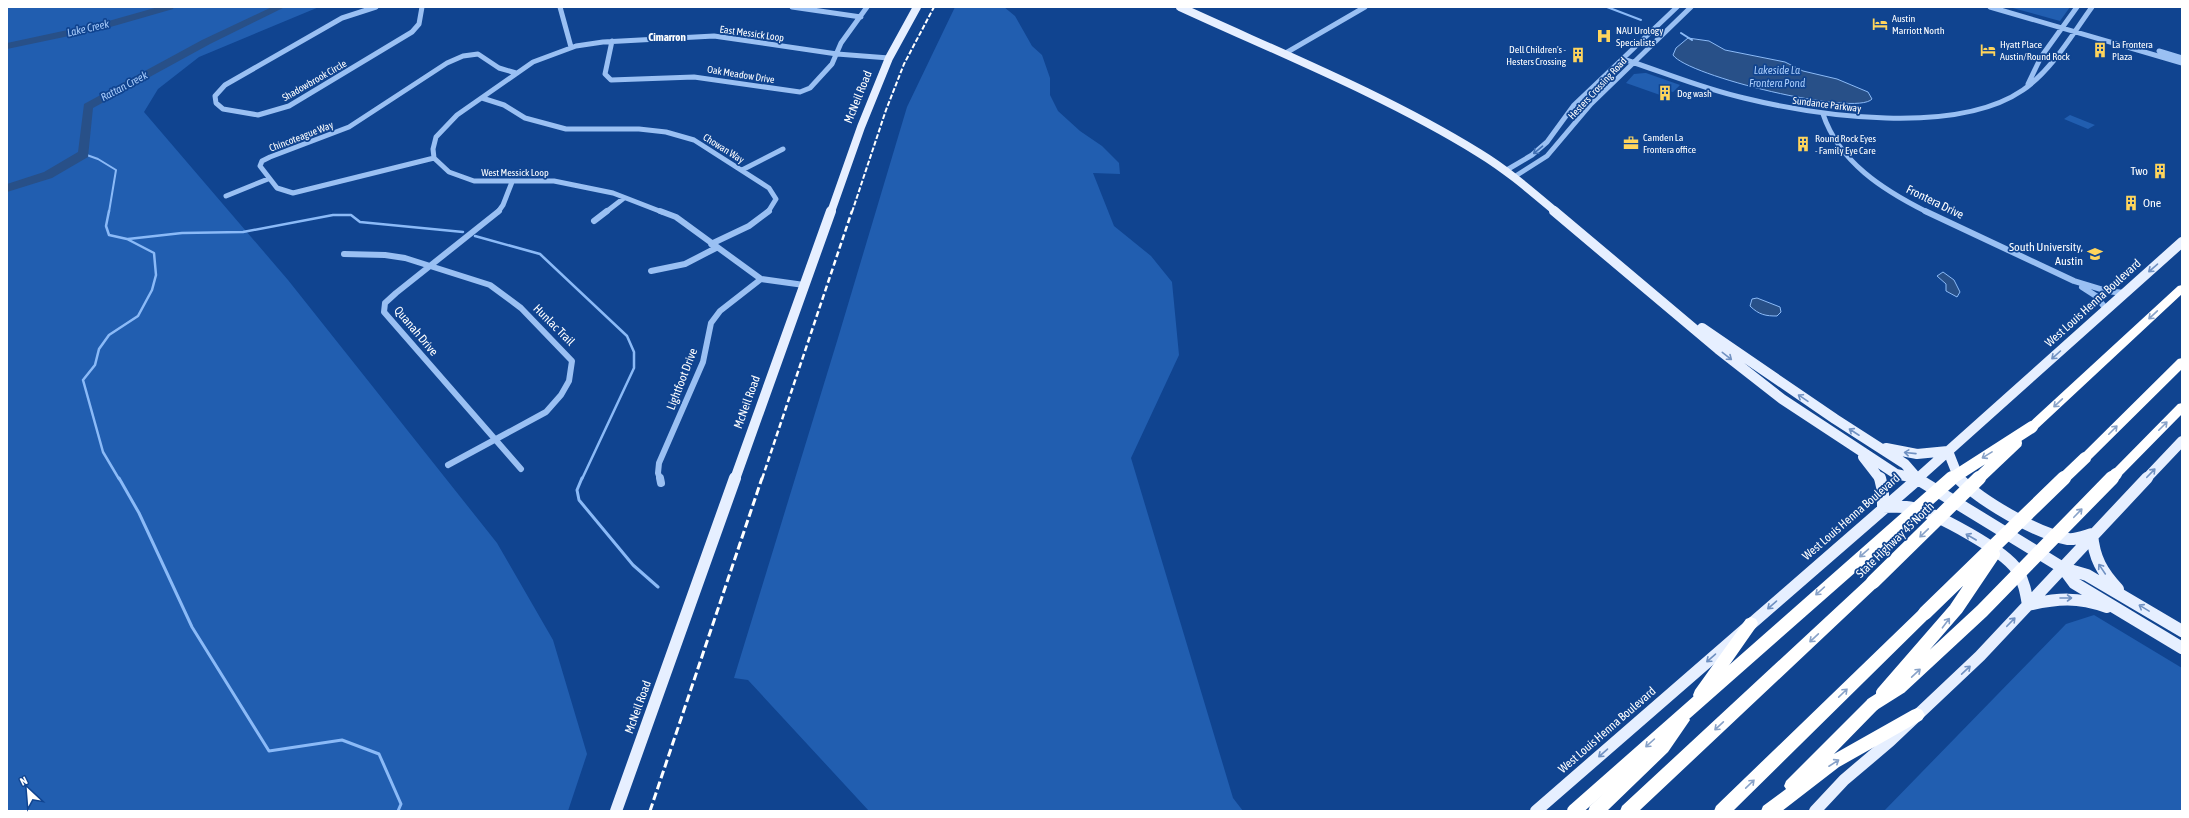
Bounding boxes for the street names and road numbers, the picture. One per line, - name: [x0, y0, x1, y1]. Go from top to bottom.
- street label: East Messick Loop: [719, 24, 785, 43]
- street label: Hesters Crossing Road: [1566, 55, 1629, 121]
- street label: Shadowbrook Circle: [280, 57, 349, 103]
- street label: Oak Meadow Drive: [706, 64, 776, 85]
- street label: McNeil Road: [841, 69, 875, 125]
- street label: Sundance Parkway: [1792, 95, 1862, 114]
- street label: Chincoteague Way: [268, 119, 335, 154]
- street label: Chowan Way: [701, 131, 746, 165]
- street label: West Messick Loop: [481, 167, 549, 178]
- street label: Frontera Drive: [1904, 182, 1966, 222]
- street label: West Louis Henna Boulevard: [2042, 256, 2144, 350]
- street label: Hunlac Trail: [530, 301, 578, 349]
- street label: Quanah Drive: [391, 303, 441, 359]
- street label: Lightfoot Drive: [664, 346, 700, 412]
- street label: McNeil Road: [731, 374, 763, 430]
- street label: West Louis Henna Boulevard: [1800, 471, 1902, 563]
- street label: State Highway 45 North: [1853, 499, 1937, 581]
- street label: McNeil Road: [622, 679, 654, 735]
- street label: West Louis Henna Boulevard: [1556, 684, 1658, 776]

